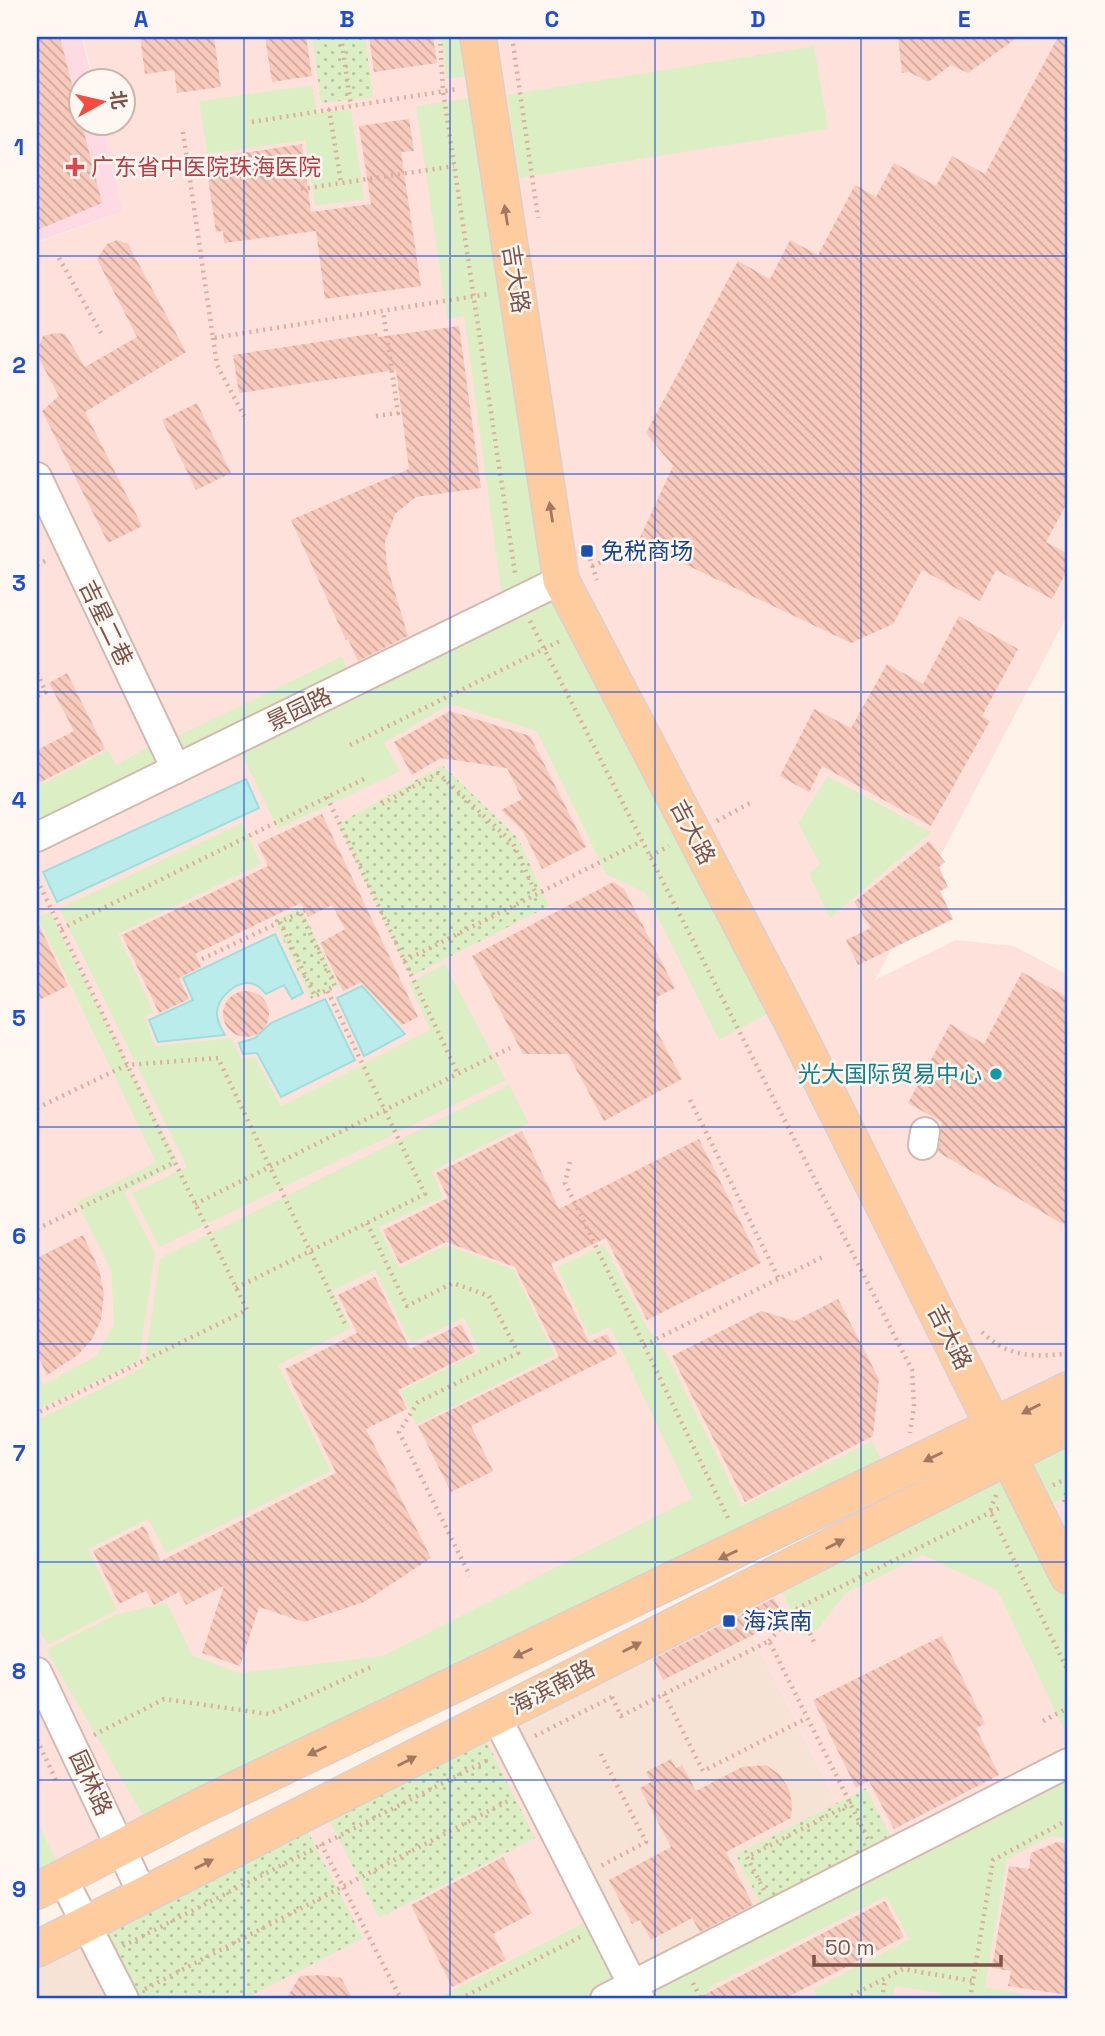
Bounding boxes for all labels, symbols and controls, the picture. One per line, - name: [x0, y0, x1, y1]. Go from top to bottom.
- text: A: [134, 4, 149, 34]
- text: B: [339, 4, 355, 34]
- text: C: [545, 4, 559, 34]
- text: D: [750, 4, 766, 34]
- text: E: [958, 4, 970, 34]
- north arrow: [66, 66, 136, 136]
- text: 北: [105, 89, 132, 111]
- text: 1: [14, 132, 24, 162]
- place label: 广东省中医院珠海医院: [91, 152, 321, 182]
- marker: 广东省中医院珠海医院: [65, 157, 85, 177]
- one-way arrow: [500, 203, 511, 225]
- street label: 吉大路: [496, 243, 536, 315]
- text: 2: [12, 350, 26, 380]
- one-way arrow: [545, 501, 556, 523]
- place label: 免税商场: [601, 536, 693, 566]
- marker: 免税商场: [579, 543, 595, 559]
- text: 3: [12, 568, 26, 598]
- street label: 吉星二巷: [72, 575, 140, 671]
- street label: 景园路: [261, 680, 337, 738]
- text: 4: [12, 785, 27, 815]
- street label: 吉大路: [664, 794, 722, 870]
- text: 5: [12, 1003, 26, 1033]
- place label: 光大国际贸易中心: [798, 1059, 982, 1089]
- marker: 光大国际贸易中心: [988, 1066, 1004, 1082]
- text: 6: [12, 1221, 26, 1251]
- street label: 吉大路: [921, 1299, 979, 1375]
- one-way arrow: [1021, 1403, 1041, 1414]
- text: 7: [13, 1438, 26, 1468]
- one-way arrow: [923, 1451, 943, 1462]
- one-way arrow: [825, 1538, 845, 1550]
- one-way arrow: [718, 1549, 738, 1560]
- place label: 海滨南: [743, 1606, 812, 1636]
- marker: 海滨南: [721, 1613, 737, 1629]
- one-way arrow: [622, 1641, 642, 1652]
- one-way arrow: [512, 1648, 533, 1659]
- street label: 海滨南路: [504, 1653, 600, 1721]
- text: 8: [12, 1656, 26, 1686]
- street label: 园林路: [63, 1745, 119, 1821]
- one-way arrow: [307, 1745, 327, 1757]
- one-way arrow: [397, 1755, 417, 1766]
- one-way arrow: [194, 1858, 214, 1869]
- text: 9: [12, 1874, 26, 1904]
- scale bar: [814, 1924, 1002, 1968]
- text: 50 m: [825, 1934, 875, 1961]

